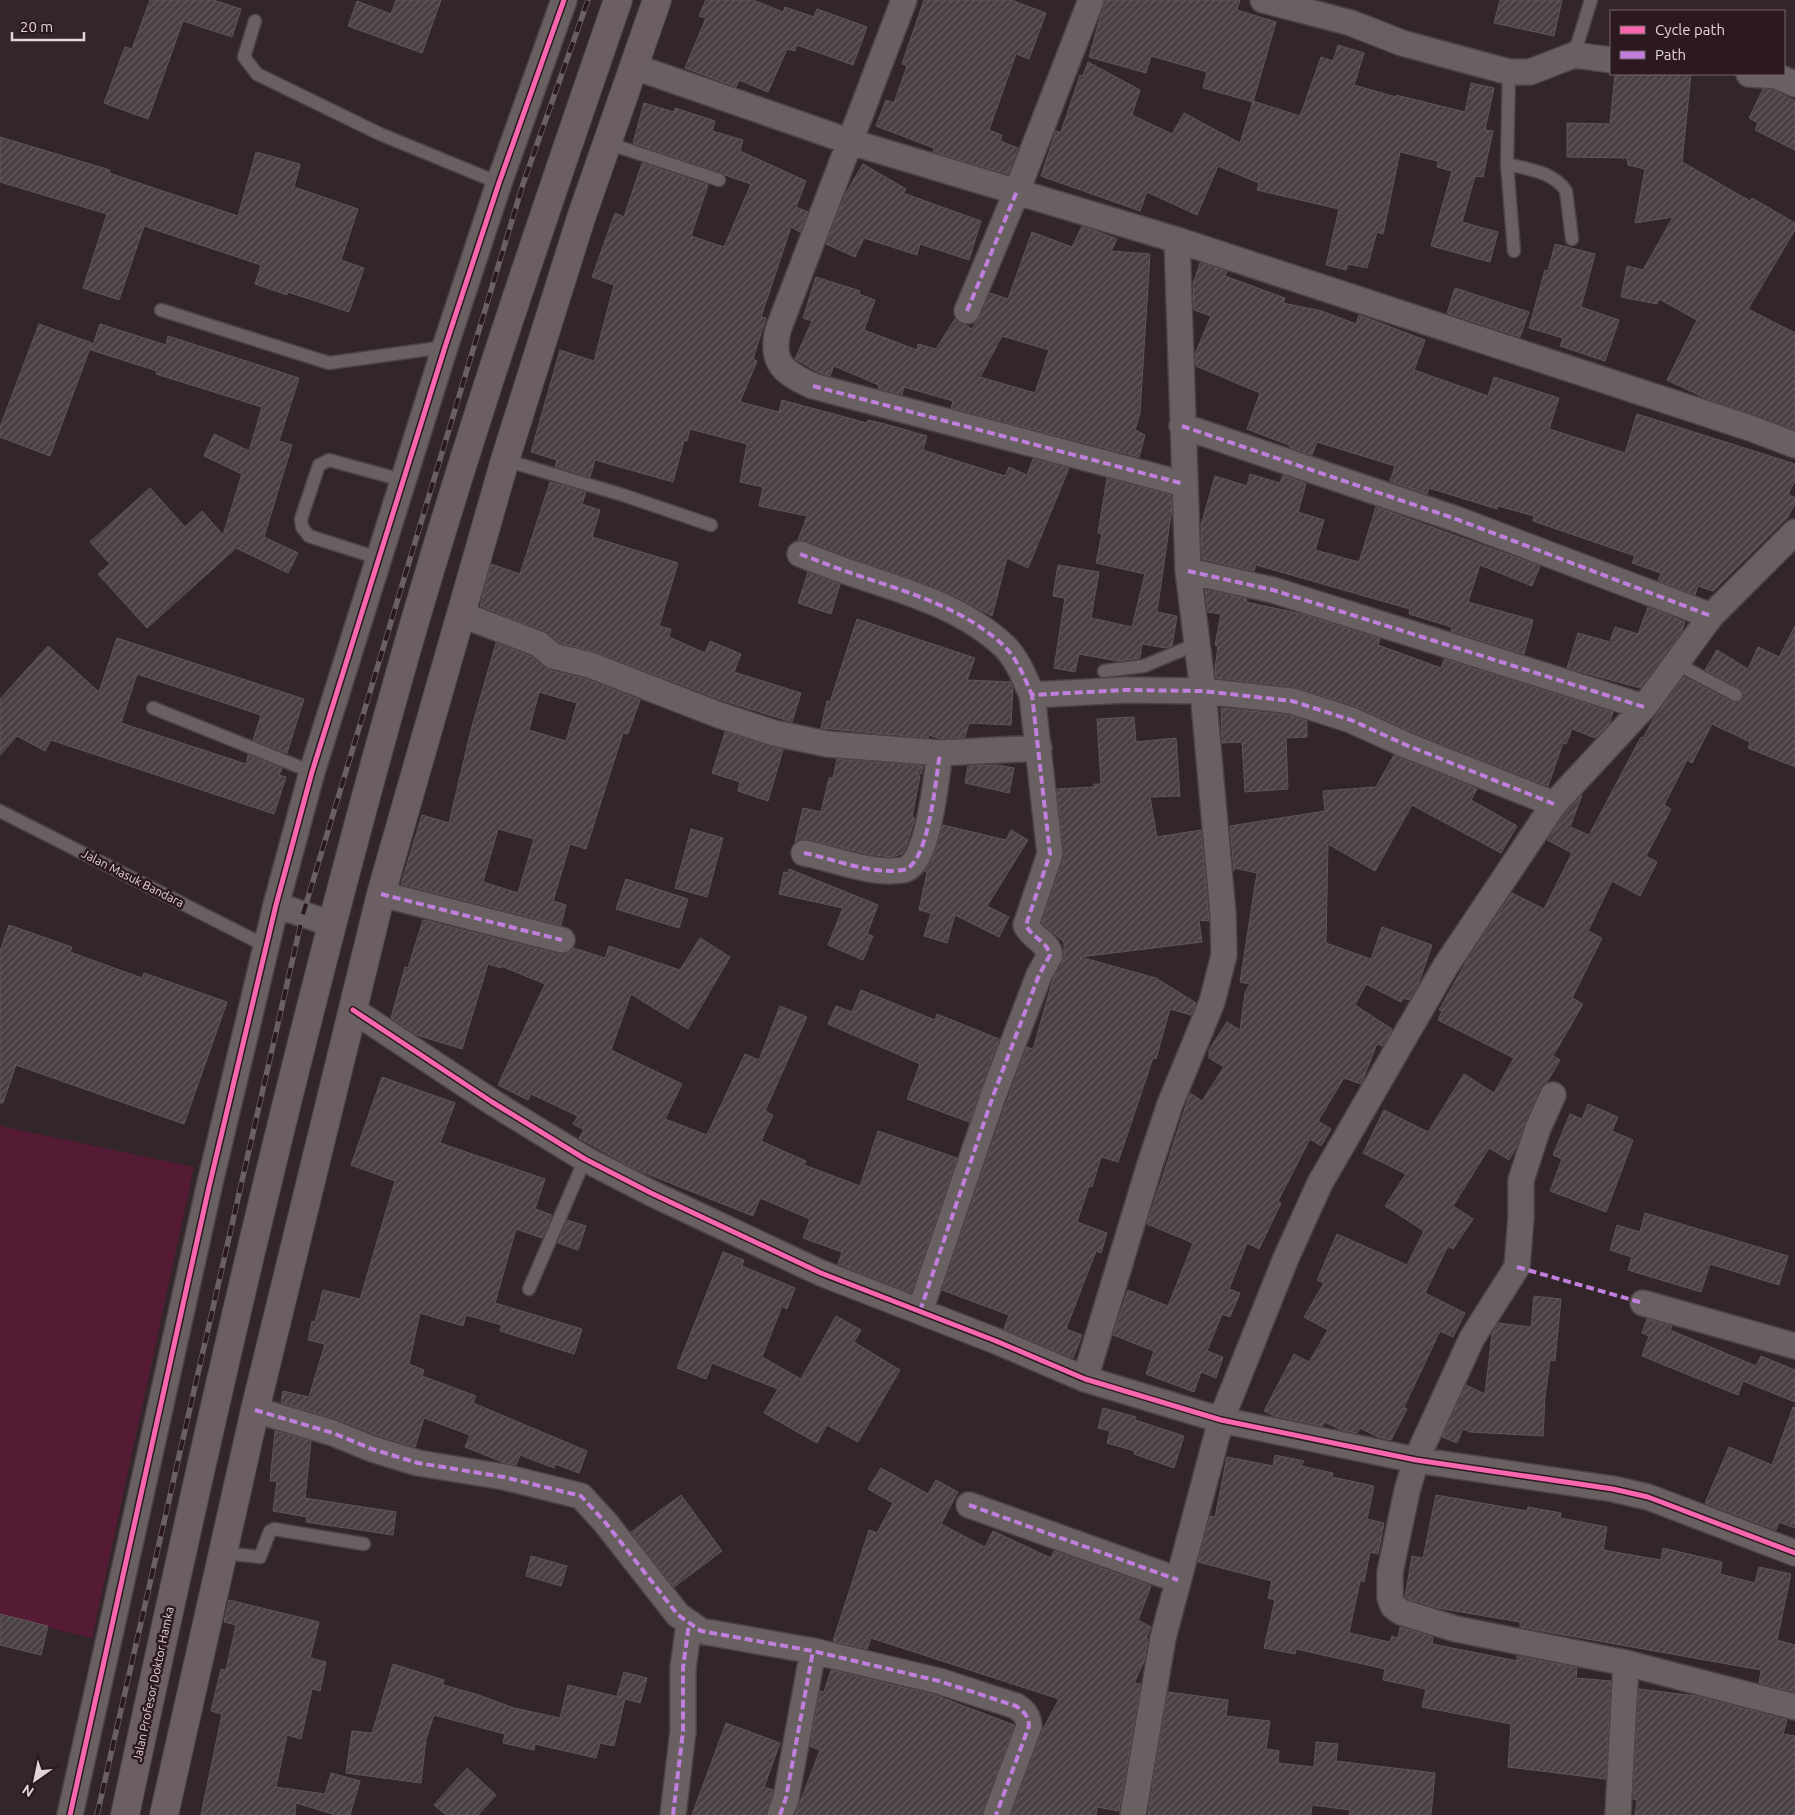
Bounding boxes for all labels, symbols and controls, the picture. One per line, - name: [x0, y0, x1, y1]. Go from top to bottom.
- scale bar: [12, 10, 85, 42]
- legend: [1610, 10, 1785, 75]
- text: 20 m: [20, 18, 53, 35]
- text: Cycle path: [1655, 21, 1725, 38]
- text: Path: [1655, 46, 1686, 63]
- street label: Jalan Masuk Bandara: [80, 847, 186, 909]
- street label: Jalan Profesor Doktor Hamka: [130, 1605, 176, 1763]
- north arrow: [10, 1755, 60, 1805]
- text: N: [19, 1781, 37, 1800]

